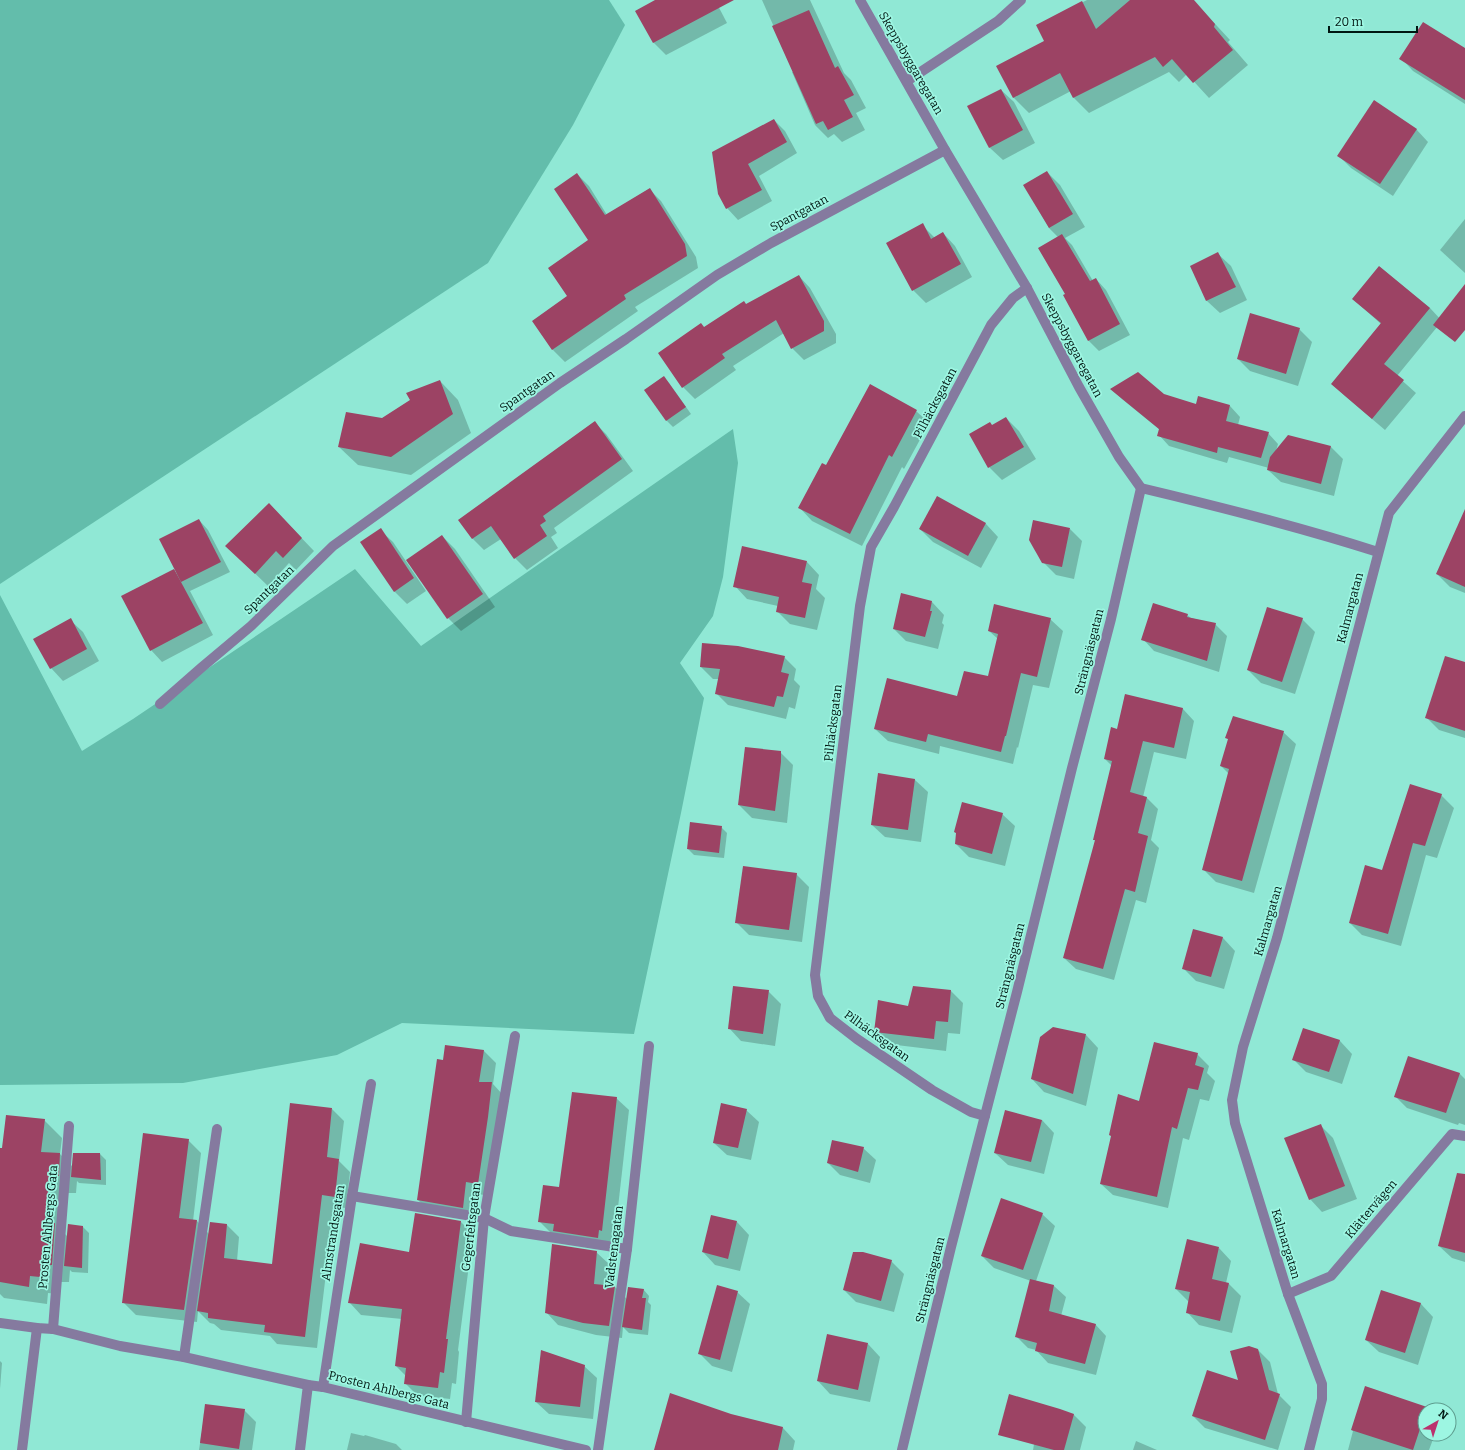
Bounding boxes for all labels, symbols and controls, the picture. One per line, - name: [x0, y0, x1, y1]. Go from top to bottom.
- scale bar: [1329, 8, 1417, 34]
- street label: Skeppsbyggaregatan: [876, 9, 946, 117]
- text: 20 m: [1335, 15, 1364, 29]
- street label: Spantgatan: [768, 192, 831, 234]
- street label: Skeppsbyggaregatan: [1039, 290, 1106, 400]
- street label: Pilhäcksgatan: [911, 365, 960, 441]
- street label: Spantgatan: [497, 367, 557, 415]
- street label: Spantgatan: [241, 563, 297, 617]
- street label: Kalmargatan: [1334, 571, 1366, 645]
- street label: Strängnäsgatan: [1072, 607, 1107, 697]
- street label: Pilhäcksgatan: [821, 683, 845, 762]
- street label: Kalmargatan: [1251, 884, 1285, 958]
- street label: Strängnäsgatan: [993, 921, 1028, 1011]
- street label: Pilhäcksgatan: [841, 1007, 913, 1065]
- street label: Prosten Ahlbergs Gata: [36, 1164, 60, 1289]
- street label: Klättervägen: [1342, 1177, 1400, 1241]
- street label: Gegerfeltsgatan: [459, 1181, 483, 1272]
- street label: Almstrandsgatan: [319, 1184, 348, 1282]
- street label: Vadstenagatan: [602, 1204, 626, 1289]
- street label: Kalmargatan: [1269, 1207, 1303, 1281]
- street label: Strängnäsgatan: [913, 1235, 948, 1325]
- street label: Prosten Ahlbergs Gata: [327, 1368, 451, 1412]
- north arrow: [1417, 1402, 1457, 1442]
- text: N: [1436, 1407, 1451, 1423]

